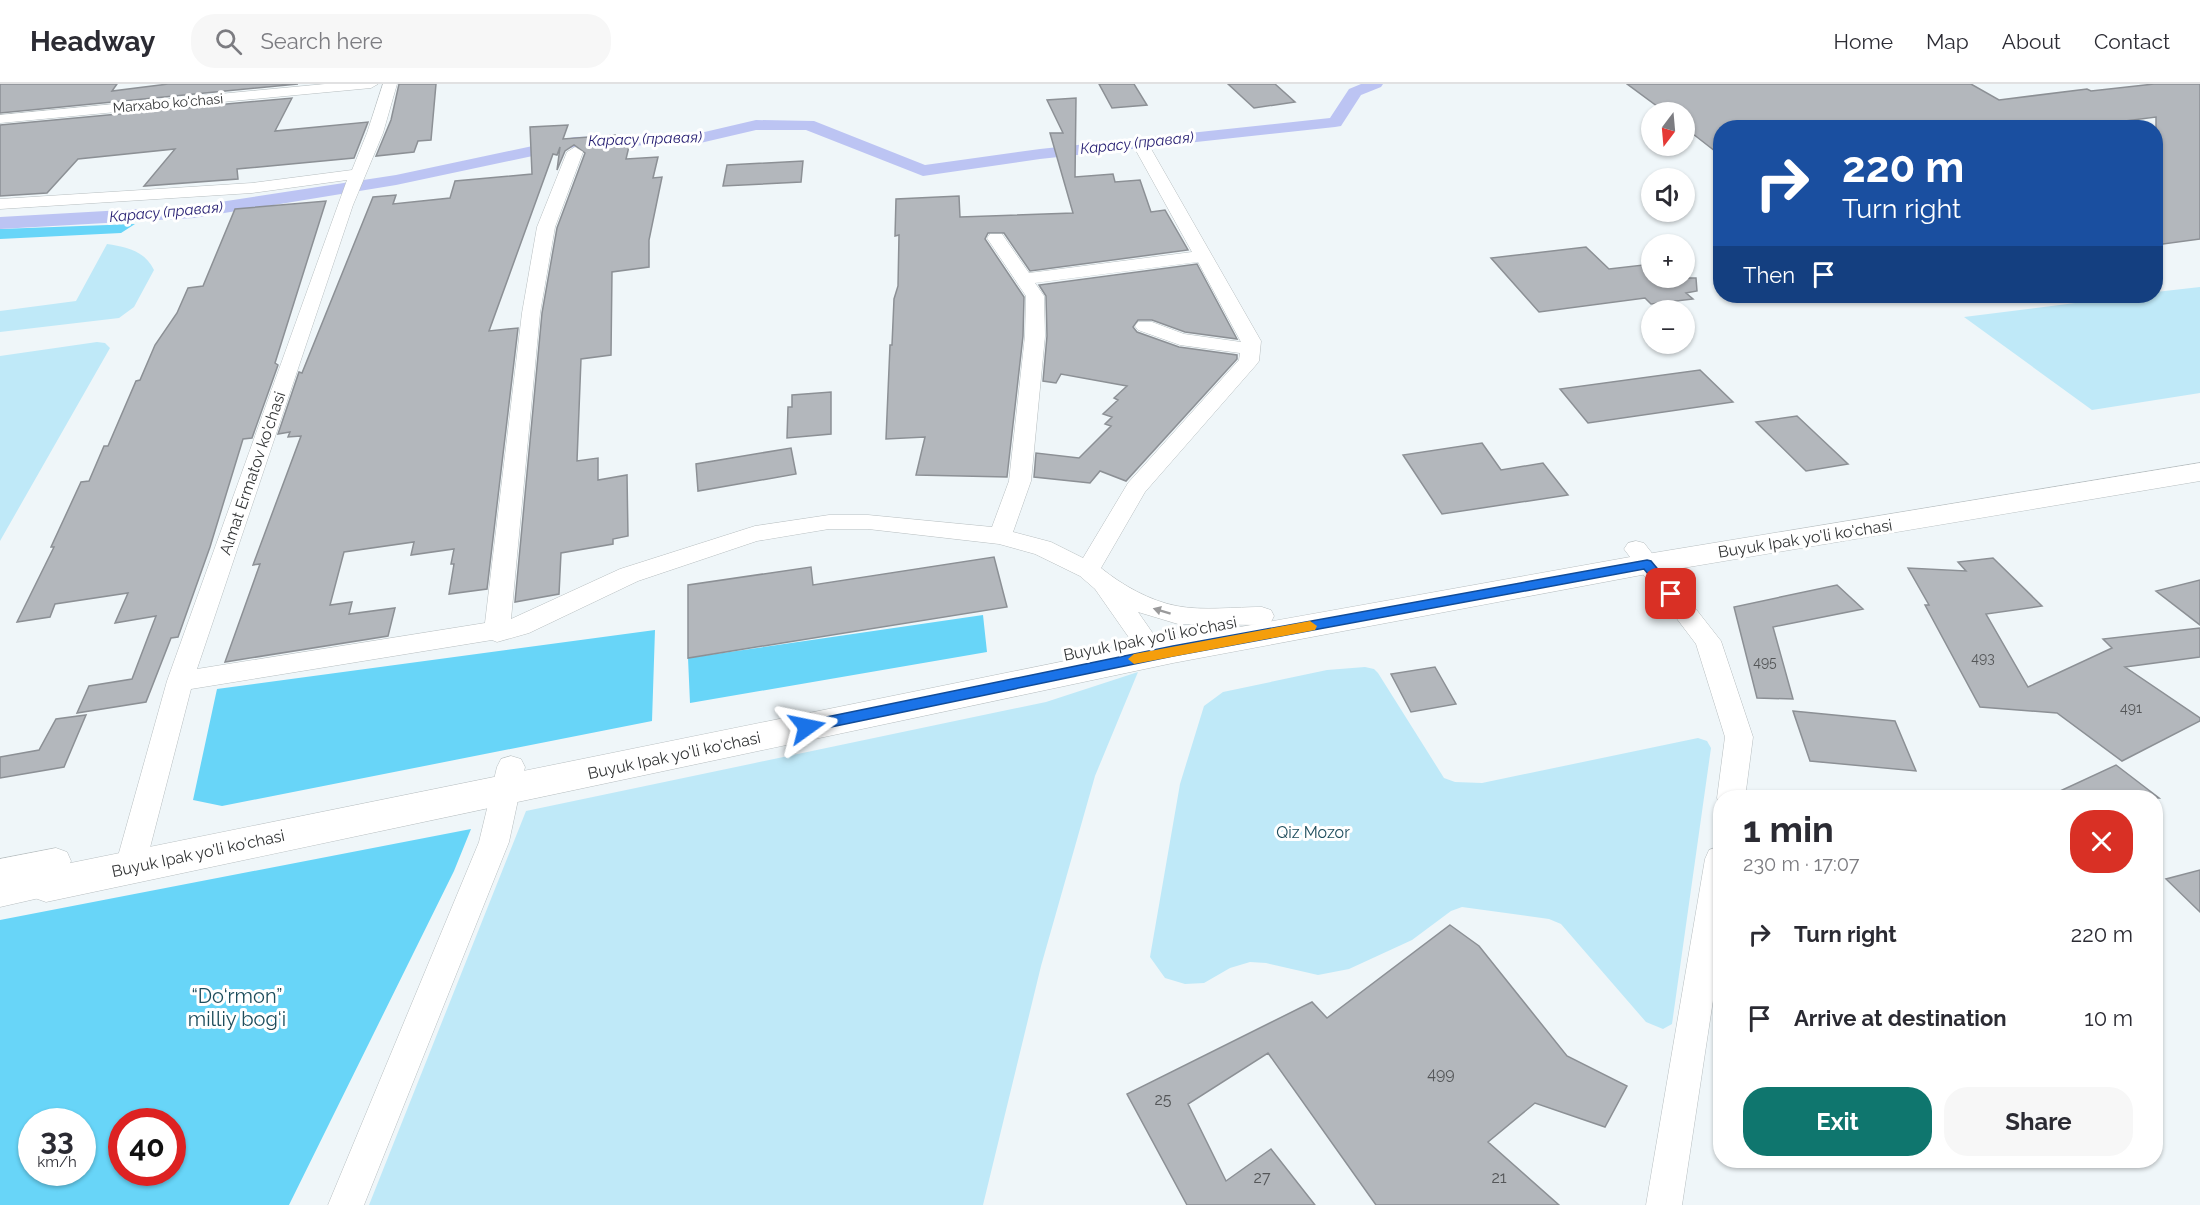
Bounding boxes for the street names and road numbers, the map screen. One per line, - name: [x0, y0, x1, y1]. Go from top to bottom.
- street label: Marxabo ko'chasi: [112, 90, 224, 116]
- street label: Almat Ermatov ko'chasi: [216, 389, 289, 557]
- street label: Buyuk Ipak yo'li ko'chasi: [1717, 515, 1894, 562]
- street label: Buyuk Ipak yo'li ko'chasi: [1062, 612, 1238, 665]
- street label: Buyuk Ipak yo'li ko'chasi: [586, 728, 762, 783]
- street label: Buyuk Ipak yo'li ko'chasi: [110, 826, 286, 881]

